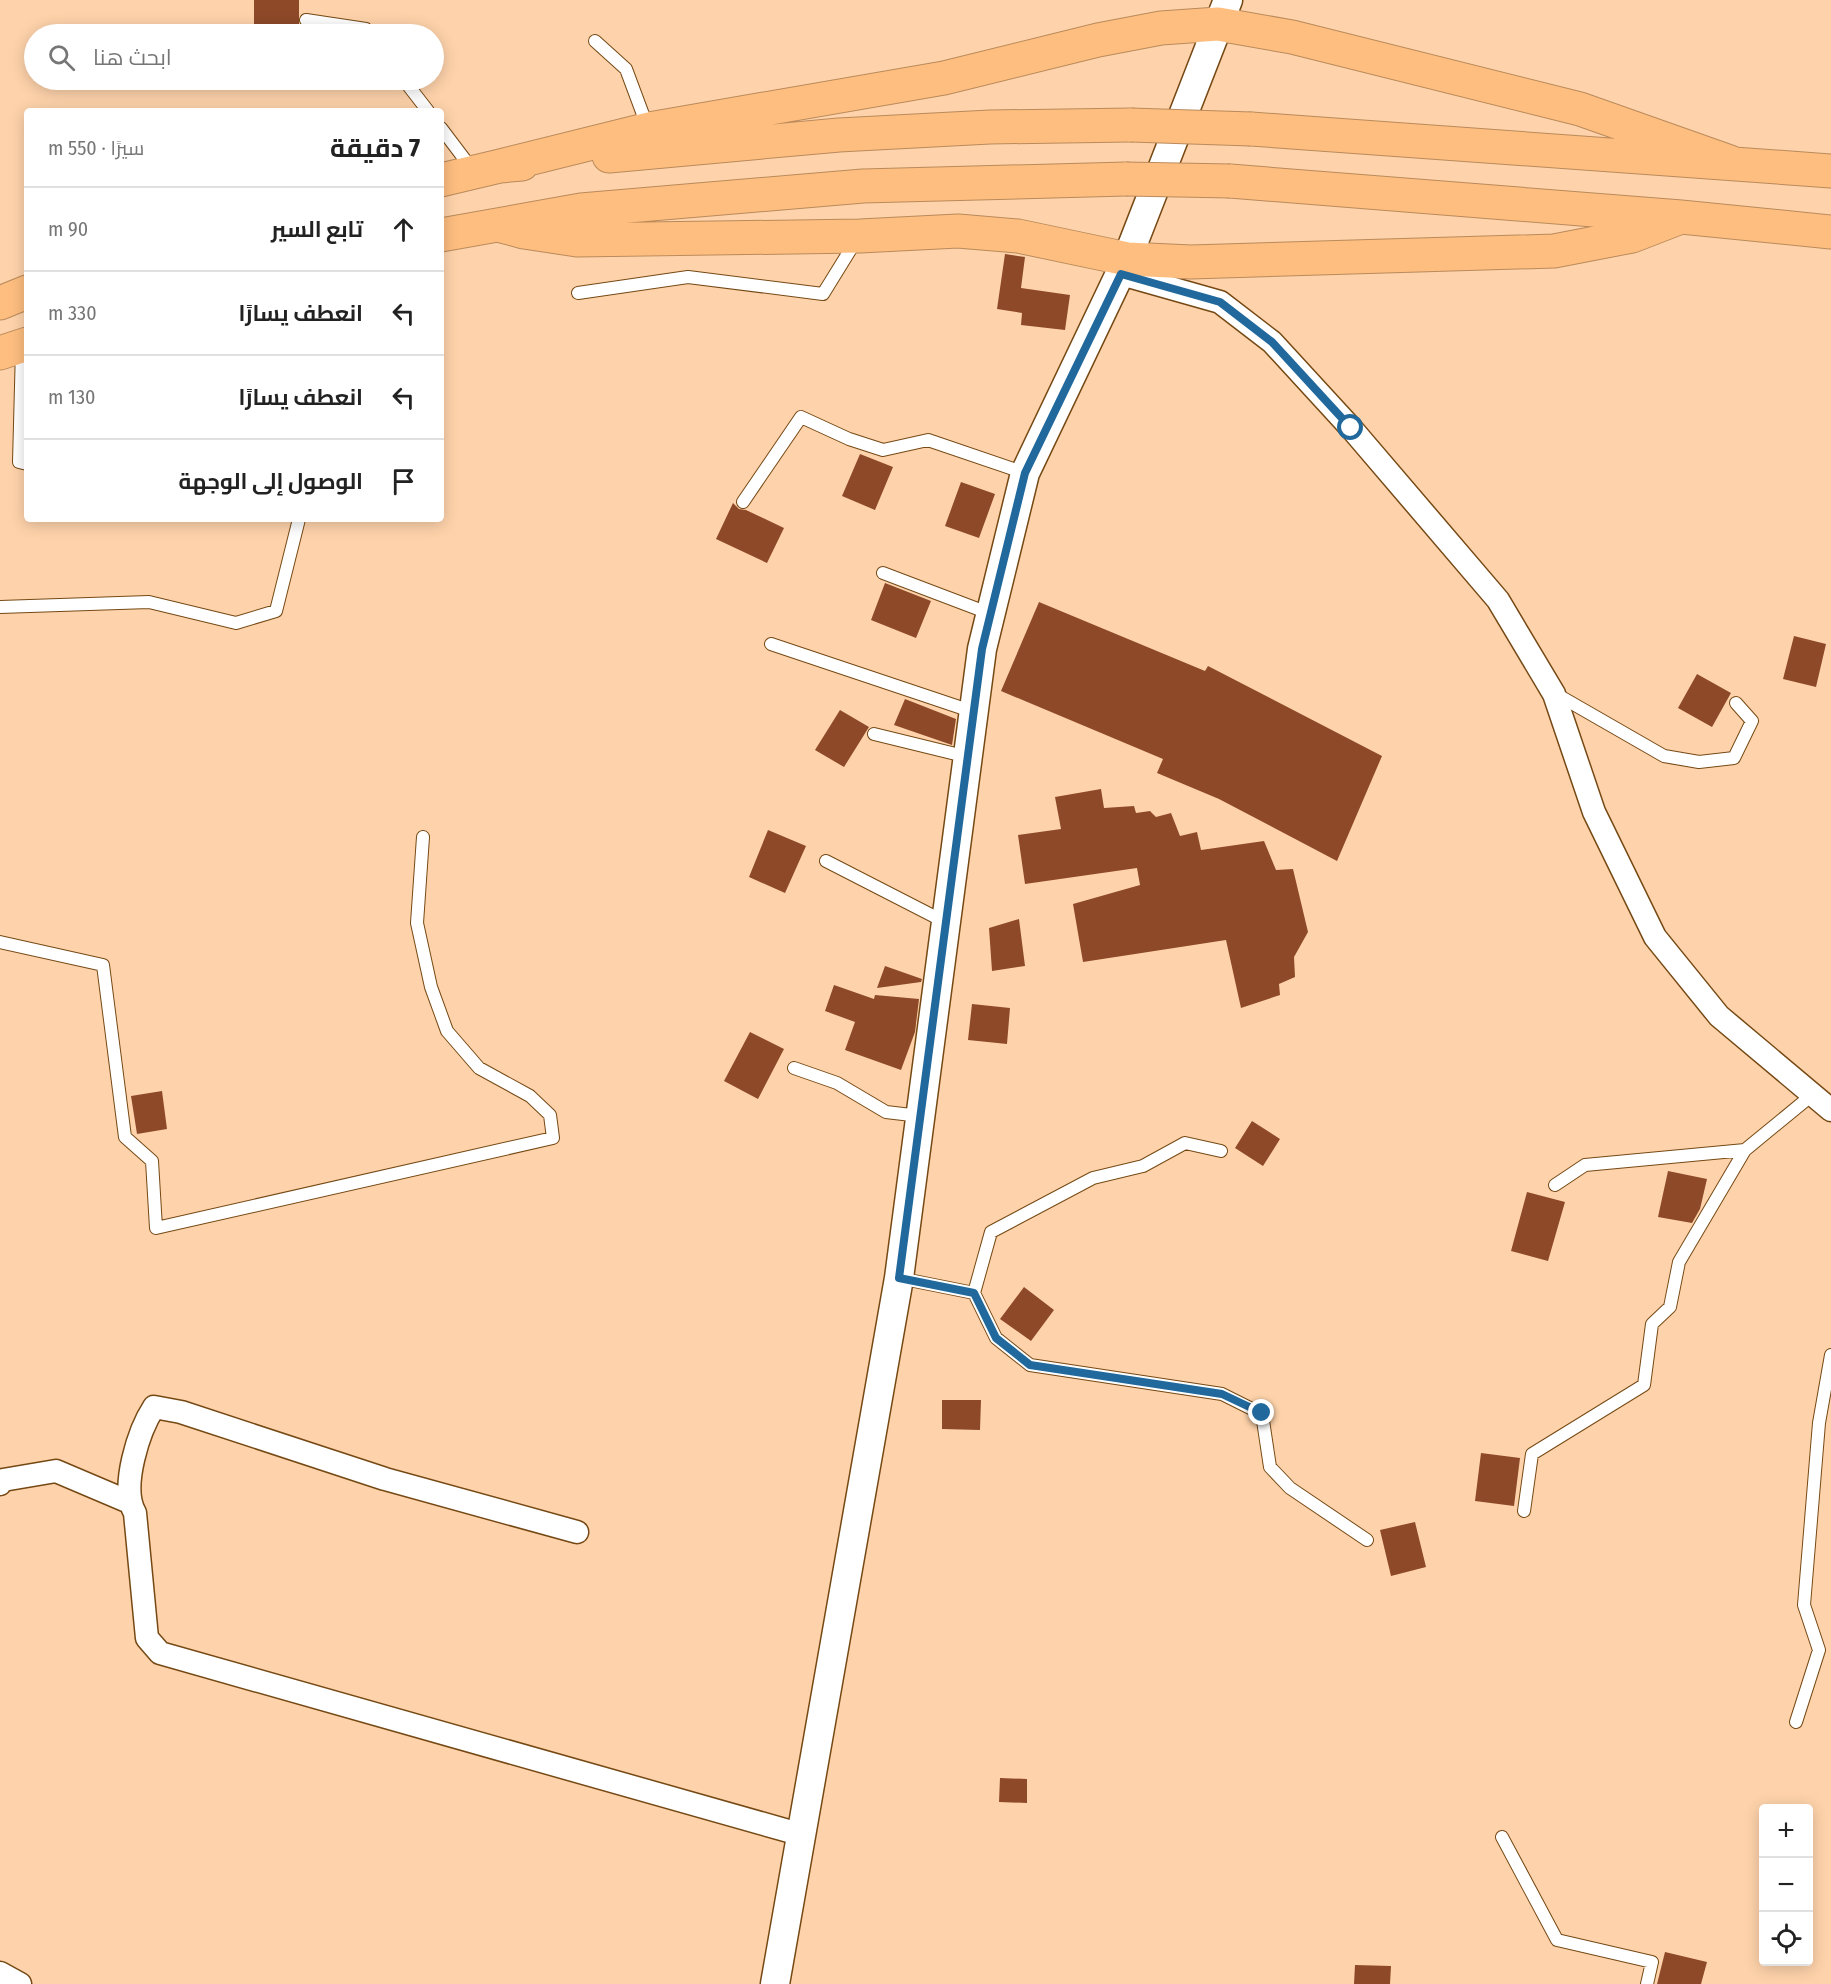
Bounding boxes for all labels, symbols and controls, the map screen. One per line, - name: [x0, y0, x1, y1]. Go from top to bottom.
- search box: [24, 24, 444, 90]
- icon: search: [45, 41, 78, 74]
- text: ابحث هنا: [93, 44, 172, 71]
- text: 7 دقيقة: [330, 133, 420, 164]
- text: سيرًا · 550 m: [48, 136, 144, 160]
- icon: ahead: [387, 213, 420, 246]
- text: تابع السير: [271, 216, 363, 243]
- text: 90 m: [48, 217, 88, 241]
- icon: left: [387, 297, 420, 330]
- text: انعطف يسارًا: [238, 300, 363, 327]
- text: 330 m: [48, 301, 97, 325]
- icon: left: [387, 381, 420, 414]
- text: انعطف يسارًا: [238, 384, 363, 411]
- text: 130 m: [48, 385, 95, 409]
- route start: [1337, 414, 1363, 440]
- icon: arrive: [387, 465, 420, 498]
- text: الوصول إلى الوجهة: [179, 468, 363, 495]
- route end: [1248, 1399, 1274, 1425]
- map controls: [1759, 1804, 1813, 1966]
- button: +: [1759, 1804, 1813, 1858]
- button: −: [1759, 1858, 1813, 1912]
- button: locate: [1759, 1912, 1813, 1966]

